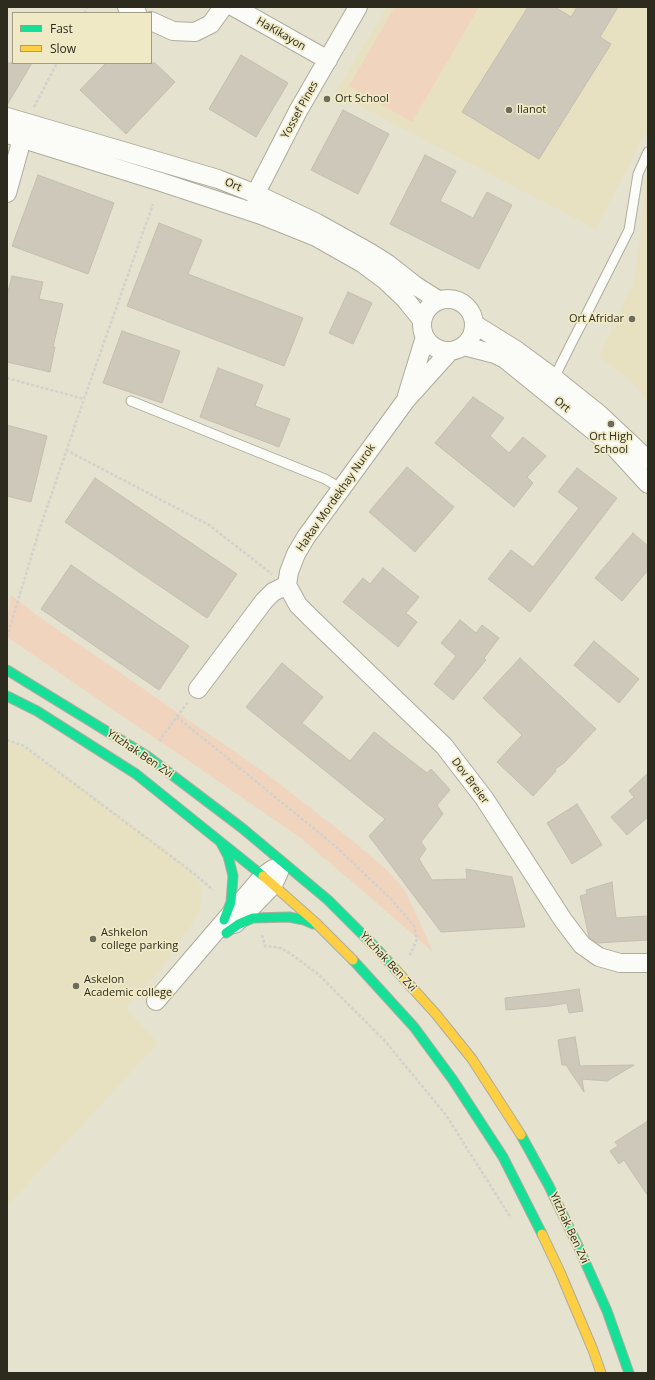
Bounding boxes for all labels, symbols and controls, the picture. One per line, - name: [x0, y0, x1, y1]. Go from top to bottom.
- legend: [12, 12, 152, 64]
- street label: HaKikayon: [254, 15, 308, 53]
- text: Fast: [50, 20, 73, 37]
- text: Slow: [50, 40, 76, 57]
- street label: Yossef Pines: [279, 79, 321, 141]
- place label: Ort School: [335, 92, 389, 106]
- marker: Ort School: [322, 94, 332, 104]
- place label: Ilanot: [517, 103, 546, 117]
- marker: Ilanot: [504, 105, 514, 115]
- street label: Ort: [223, 176, 243, 194]
- place label: Ort Afridar: [569, 312, 624, 326]
- marker: Ort Afridar: [627, 314, 637, 324]
- street label: Ort: [551, 395, 573, 415]
- marker: Ort High School: [606, 419, 616, 429]
- place label: Ort High School: [589, 430, 633, 456]
- street label: HaRav Mordekhay Nurok: [294, 442, 378, 554]
- street label: Yitzhak Ben Zvi: [104, 727, 176, 781]
- street label: Dov Breier: [448, 755, 492, 807]
- place label: Ashkelon college parking: [101, 926, 178, 952]
- street label: Yitzhak Ben Zvi: [357, 929, 419, 995]
- marker: Ashkelon college parking: [88, 934, 98, 944]
- place label: Askelon Academic college: [84, 973, 172, 999]
- marker: Askelon Academic college: [71, 981, 81, 991]
- street label: Yitzhak Ben Zvi: [547, 1190, 591, 1266]

